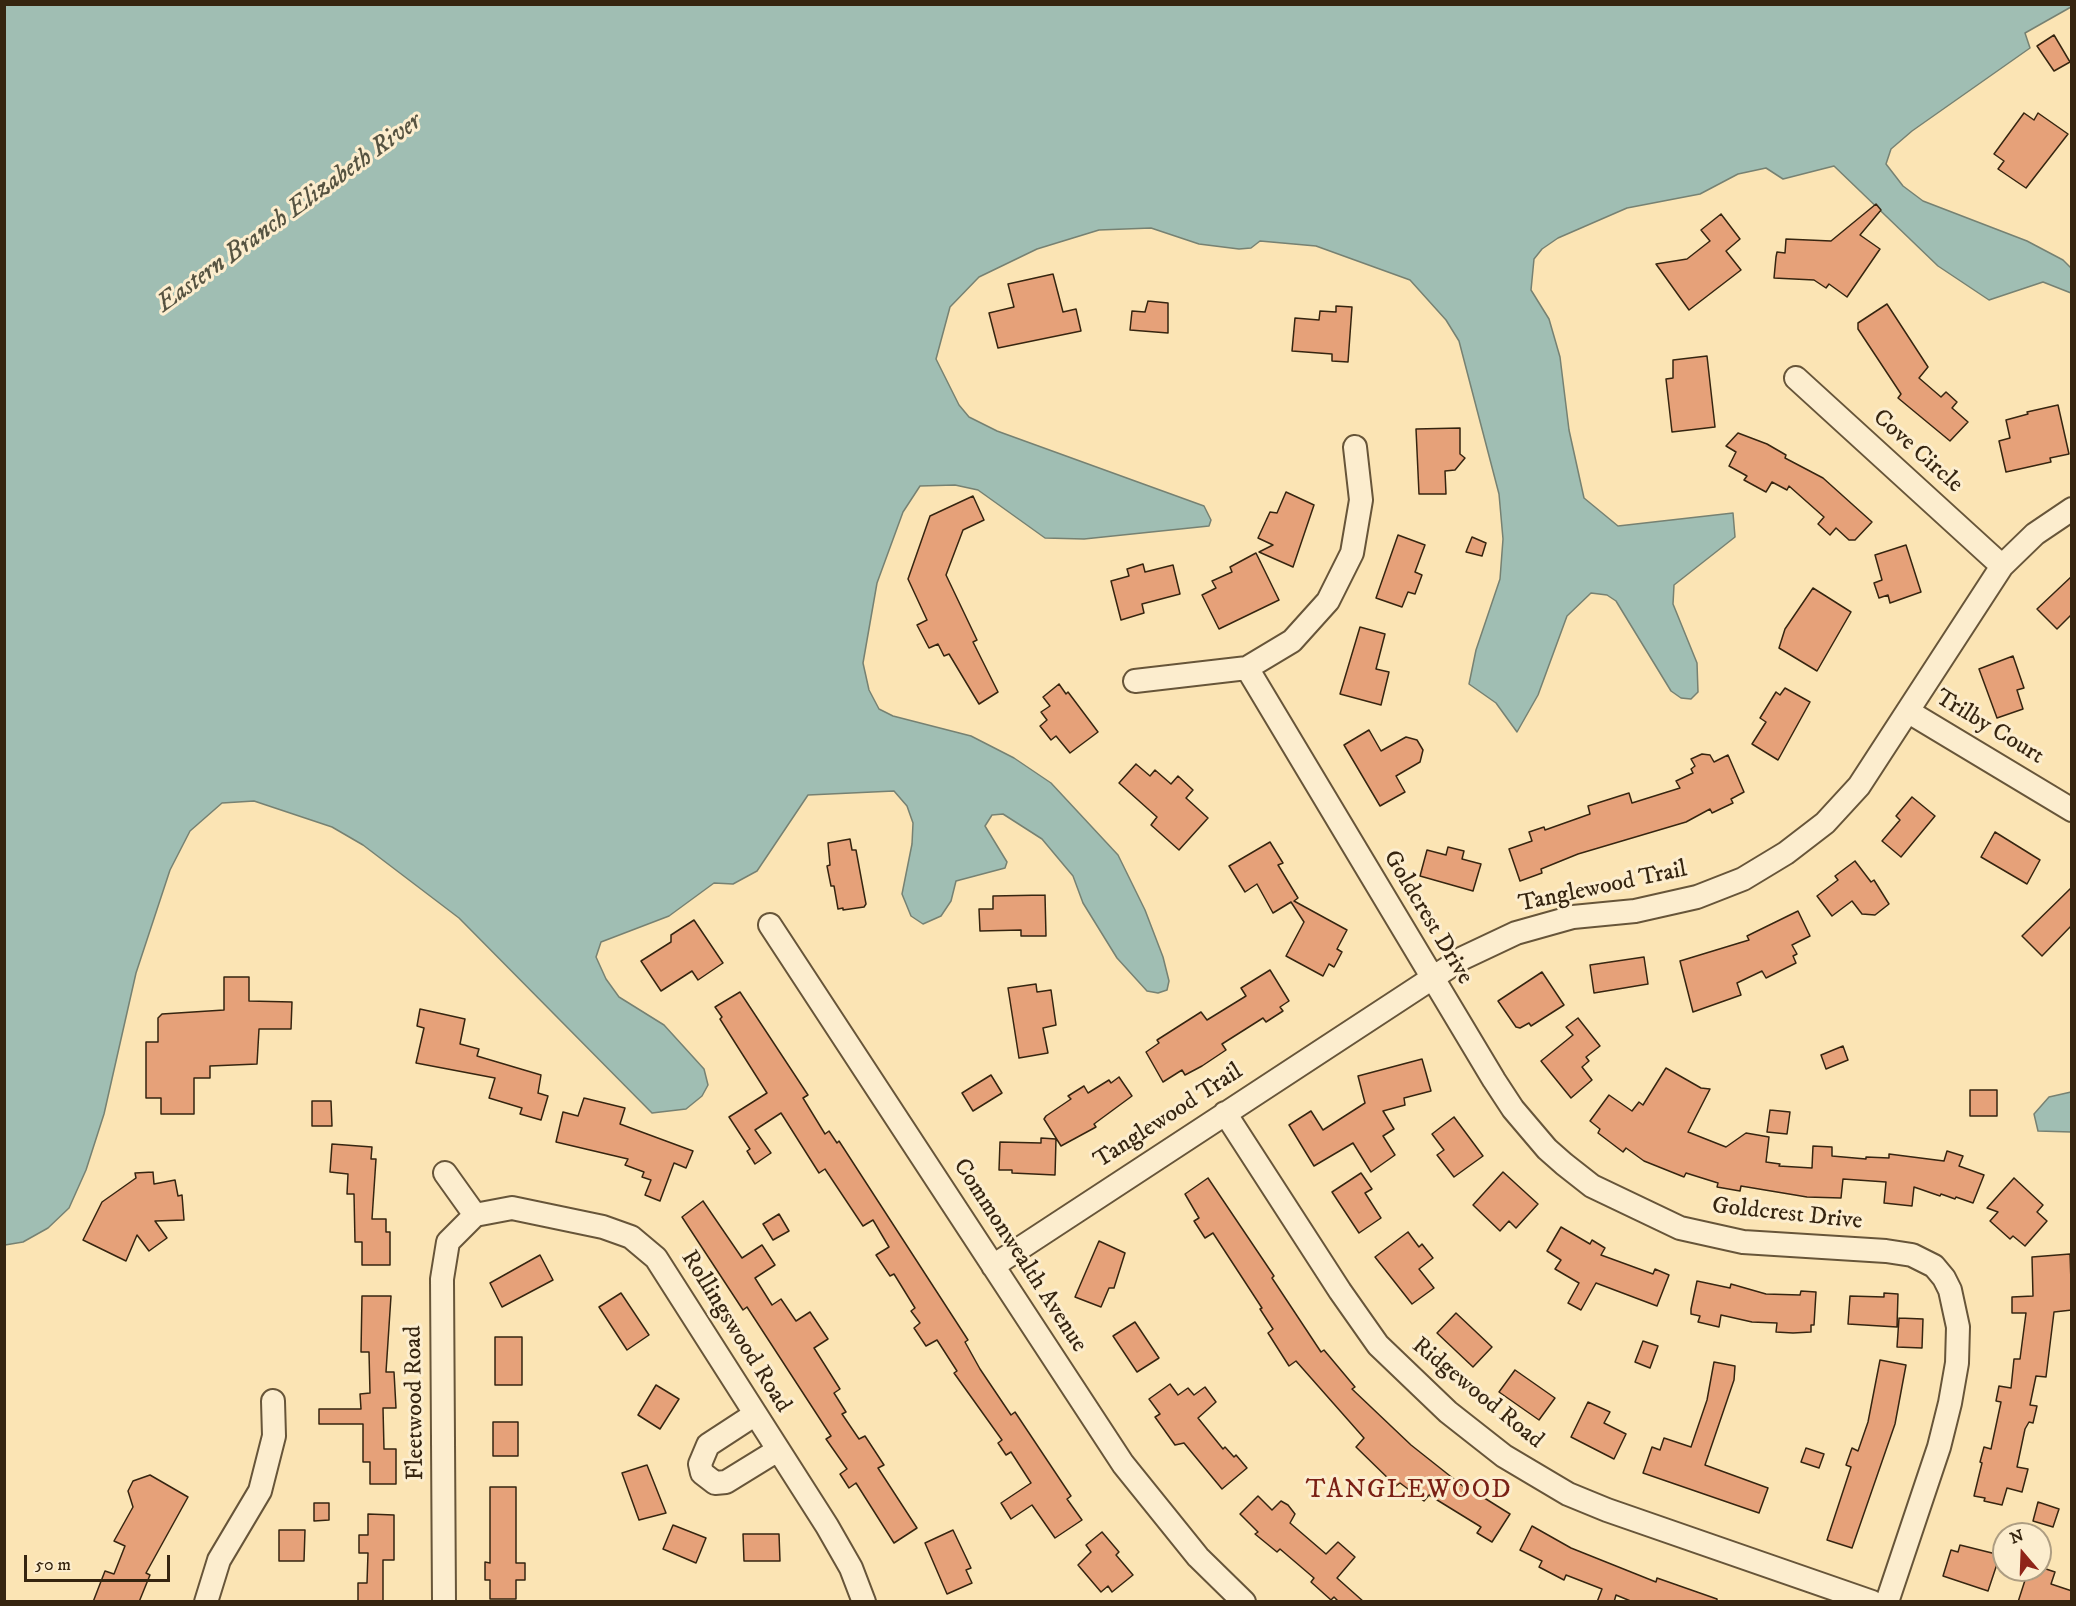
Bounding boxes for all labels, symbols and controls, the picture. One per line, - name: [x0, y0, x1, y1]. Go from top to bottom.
- water label: Eastern Branch Elizabeth River: [151, 107, 429, 321]
- street label: Cove Circle: [1866, 404, 1968, 500]
- street label: Trilby Court: [1929, 684, 2049, 772]
- street label: Goldcrest Drive: [1376, 846, 1478, 990]
- street label: Tanglewood Trail: [1516, 856, 1690, 920]
- street label: Tanglewood Trail: [1089, 1058, 1249, 1176]
- street label: Commonwealth Avenue: [946, 1154, 1092, 1358]
- street label: Goldcrest Drive: [1710, 1193, 1864, 1237]
- street label: Rollingswood Road: [674, 1246, 796, 1418]
- street label: Fleetwood Road: [400, 1325, 432, 1481]
- street label: Ridgewood Road: [1405, 1332, 1549, 1456]
- district label: TANGLEWOOD: [1306, 1476, 1512, 1508]
- north arrow: [1992, 1522, 2052, 1582]
- text: N: [2007, 1525, 2026, 1548]
- scale bar: [27, 1543, 172, 1581]
- text: 50 m: [35, 1554, 71, 1576]

